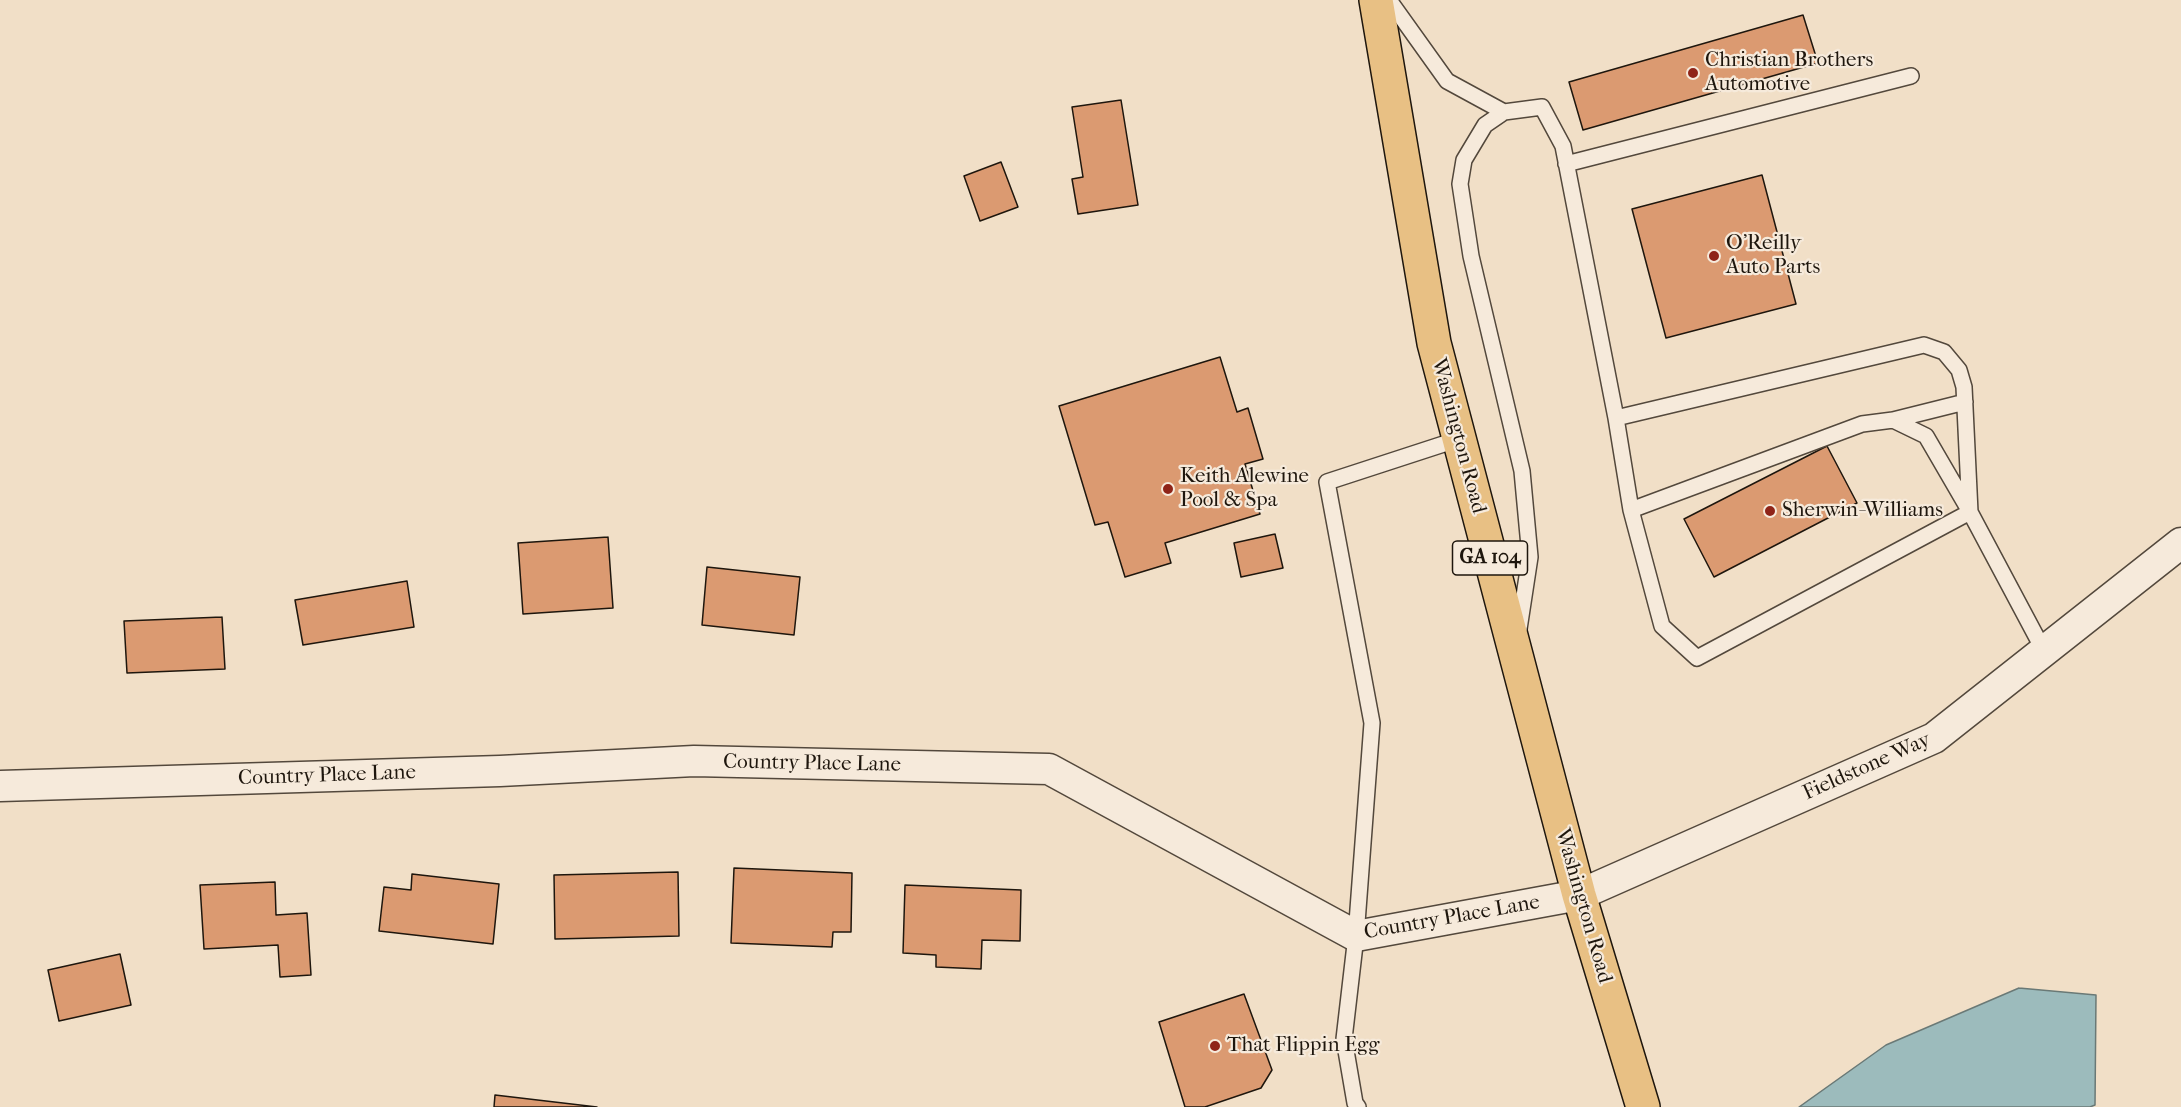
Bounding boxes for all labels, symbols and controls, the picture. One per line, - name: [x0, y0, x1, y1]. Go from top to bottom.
- place label: Christian Brothers Automotive: [1705, 48, 1873, 98]
- marker: Christian Brothers Automotive: [1686, 66, 1700, 80]
- place label: O'Reilly Auto Parts: [1726, 231, 1820, 281]
- marker: O'Reilly Auto Parts: [1707, 249, 1721, 263]
- street label: Washington Road: [1425, 356, 1491, 516]
- place label: Keith Alewine Pool & Spa: [1180, 464, 1309, 514]
- marker: Keith Alewine Pool & Spa: [1161, 482, 1175, 496]
- place label: Sherwin-Williams: [1782, 498, 1943, 524]
- marker: Sherwin-Williams: [1763, 504, 1777, 518]
- road number: GA 104: [1452, 541, 1528, 575]
- street label: Fieldstone Way: [1799, 728, 1935, 806]
- street label: Country Place Lane: [723, 750, 901, 778]
- street label: Country Place Lane: [238, 760, 416, 792]
- street label: Washington Road: [1549, 826, 1617, 986]
- street label: Country Place Lane: [1362, 890, 1542, 946]
- place label: That Flippin Egg: [1227, 1033, 1379, 1059]
- marker: That Flippin Egg: [1208, 1039, 1222, 1053]

